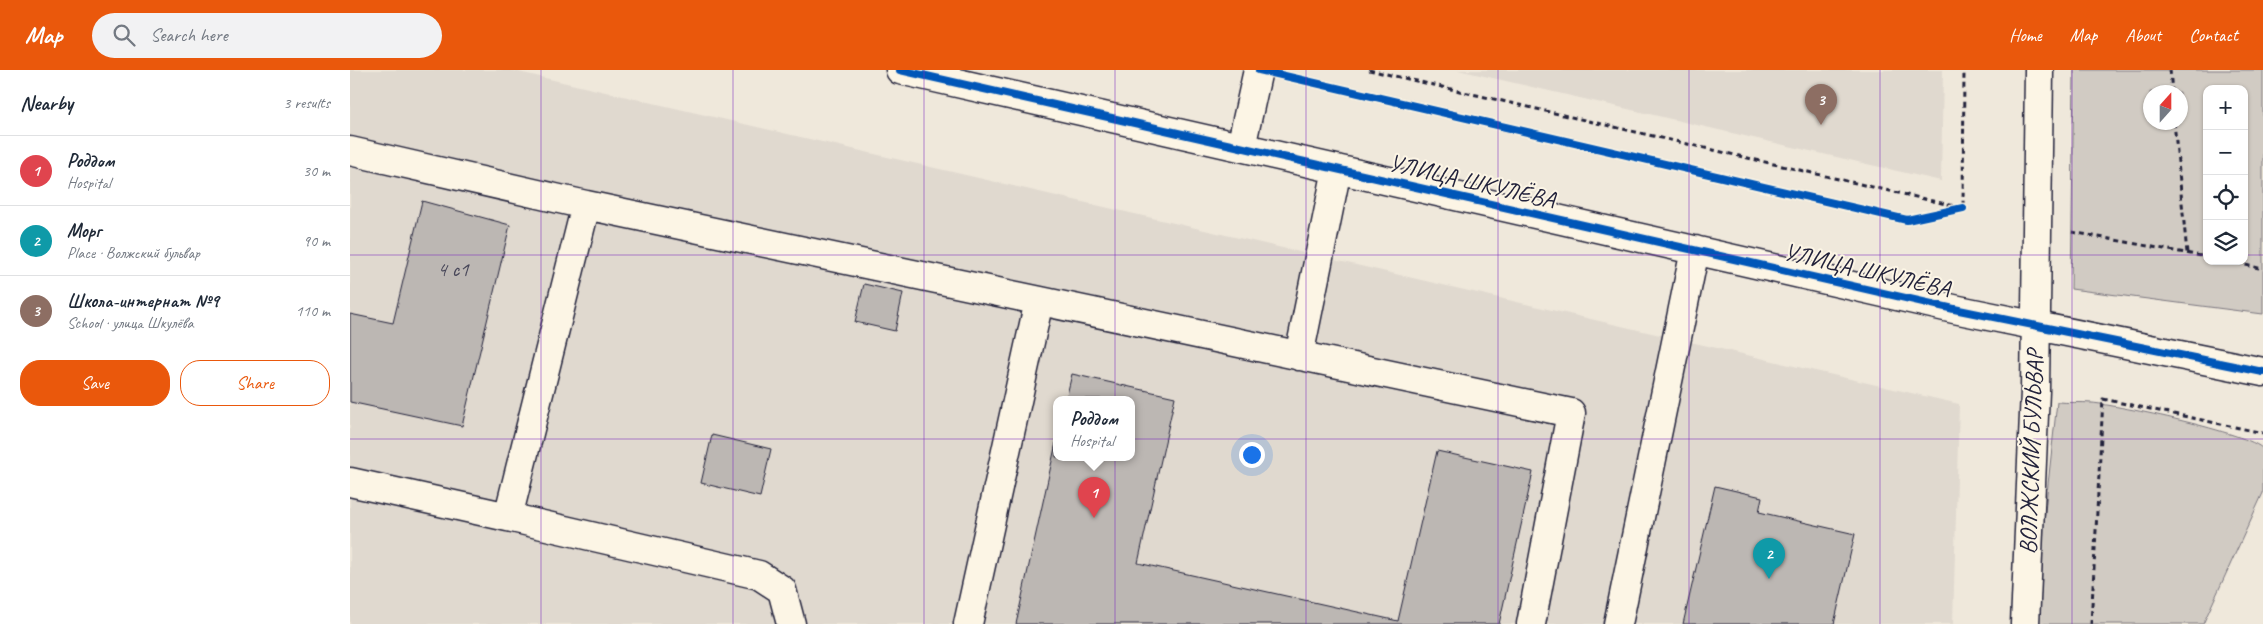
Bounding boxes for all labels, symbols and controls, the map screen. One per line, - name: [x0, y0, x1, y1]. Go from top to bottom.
- search box: [92, 13, 442, 58]
- text: Map: [25, 20, 62, 50]
- icon: search: [110, 21, 138, 49]
- text: Search here: [150, 23, 228, 47]
- text: Home: [2009, 24, 2042, 46]
- text: Map: [2070, 24, 2097, 46]
- text: About: [2125, 24, 2161, 46]
- text: Contact: [2189, 24, 2238, 46]
- pin: 3: [1805, 84, 1837, 125]
- north arrow: [2143, 85, 2188, 130]
- map controls: [2203, 85, 2248, 265]
- button: +: [2203, 85, 2248, 130]
- text: Nearby: [20, 90, 73, 116]
- text: 3 results: [283, 93, 330, 113]
- button: −: [2203, 130, 2248, 175]
- street label: УЛИЦА ШКУЛЁВА: [1386, 147, 1559, 215]
- text: Роддом: [67, 149, 114, 173]
- text: 1: [32, 161, 40, 181]
- text: 30 m: [303, 161, 330, 181]
- text: Hospital: [67, 173, 111, 193]
- button: locate: [2203, 175, 2248, 220]
- text: Морг: [67, 219, 101, 243]
- button: layers: [2203, 220, 2248, 265]
- text: 2: [32, 231, 40, 251]
- text: 90 m: [303, 231, 330, 251]
- street label: УЛИЦА ШКУЛЁВА: [1781, 236, 1954, 304]
- text: Place · Волжский бульвар: [67, 243, 200, 263]
- house number: 4 с1: [437, 256, 470, 282]
- text: Школа-интернат №9: [67, 289, 219, 313]
- text: 3: [32, 301, 40, 321]
- text: 110 m: [296, 301, 330, 321]
- text: School · улица Шкулёва: [67, 313, 194, 333]
- street label: ВОЛЖСКИЙ БУЛЬВАР: [2012, 347, 2050, 555]
- button: Save: [20, 360, 170, 406]
- button: Share: [180, 360, 330, 406]
- popup: [1053, 396, 1135, 461]
- text: Роддом: [1070, 407, 1118, 431]
- text: Hospital: [1070, 431, 1114, 451]
- your location: [1239, 442, 1265, 468]
- pin: 1: [1078, 477, 1110, 518]
- pin: 2: [1753, 538, 1785, 579]

